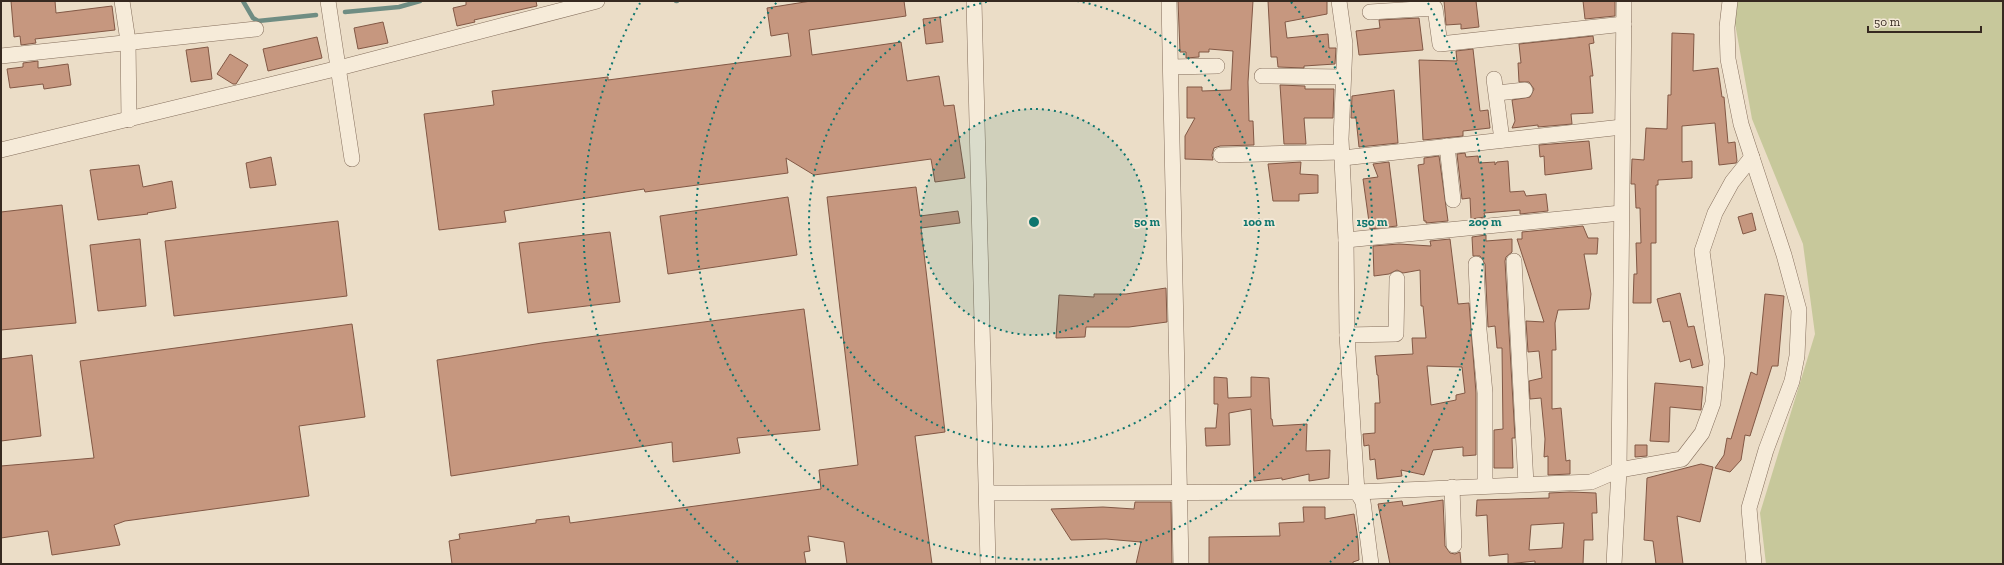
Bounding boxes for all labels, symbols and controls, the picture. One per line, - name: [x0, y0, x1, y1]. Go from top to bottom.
- scale bar: [1868, 8, 1981, 34]
- text: 50 m: [1874, 15, 1901, 29]
- centre of rings: [1027, 215, 1041, 229]
- text: 50 m: [1134, 215, 1160, 229]
- text: 100 m: [1243, 215, 1275, 229]
- text: 150 m: [1357, 215, 1388, 229]
- text: 200 m: [1468, 215, 1502, 229]

